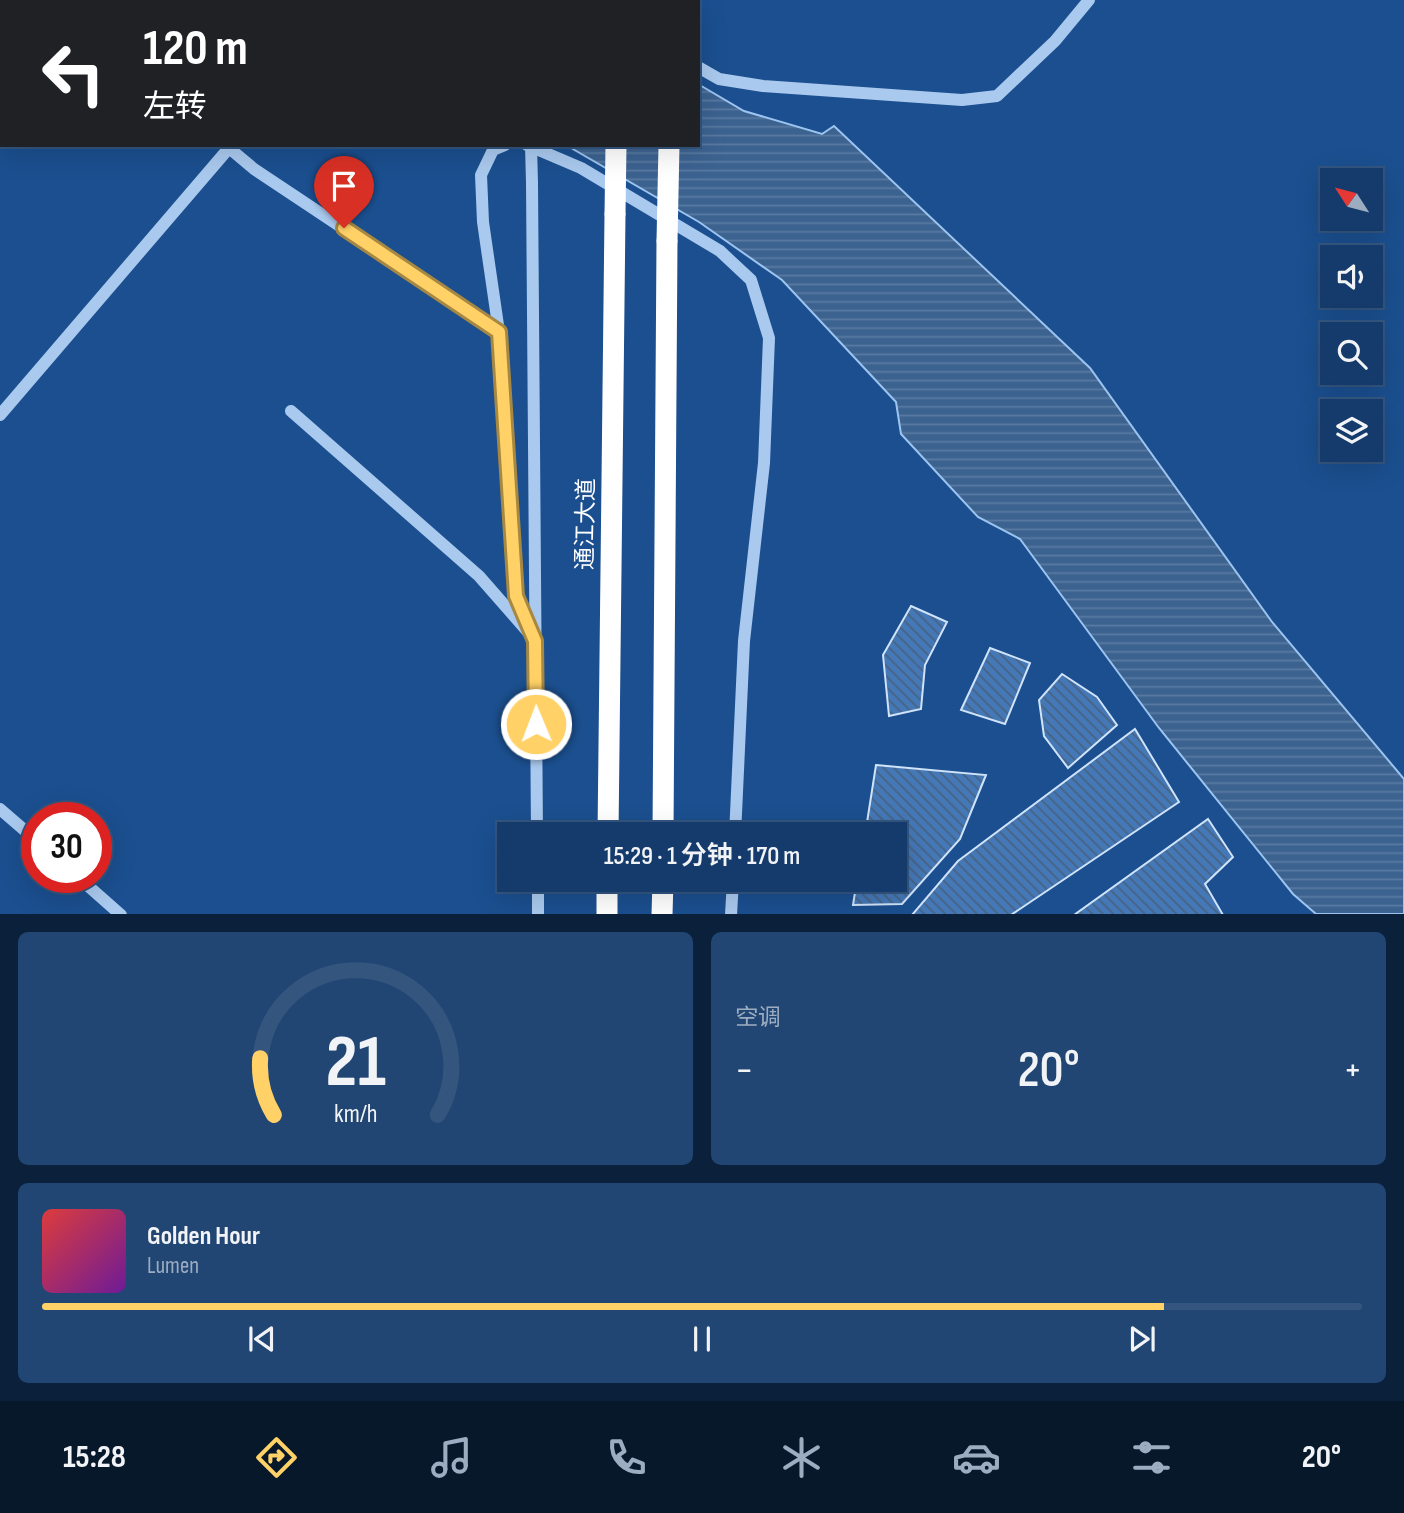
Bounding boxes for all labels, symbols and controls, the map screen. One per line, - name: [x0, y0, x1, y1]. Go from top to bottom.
- text: 120 m: [143, 20, 248, 79]
- icon: left: [28, 28, 119, 119]
- text: 左转: [143, 88, 207, 127]
- pin: [314, 156, 374, 228]
- icon: arrive: [325, 167, 363, 205]
- north arrow: [1320, 168, 1382, 231]
- map controls: [1320, 168, 1383, 462]
- button: sound: [1320, 245, 1383, 308]
- button: search: [1320, 322, 1383, 385]
- button: layers: [1320, 399, 1383, 462]
- street label: 通江大道: [571, 478, 601, 570]
- position arrow: [499, 687, 573, 761]
- speed limit sign: 30: [21, 802, 112, 893]
- text: 15:29 · 1 分钟 · 170 m: [604, 841, 800, 872]
- text: 空调: [735, 1004, 781, 1032]
- text: 21: [325, 1019, 386, 1107]
- text: 20°: [1017, 1039, 1080, 1102]
- text: −: [735, 1048, 754, 1093]
- text: +: [1343, 1048, 1362, 1093]
- text: km/h: [334, 1098, 377, 1129]
- text: Golden Hour: [147, 1221, 260, 1252]
- text: Lumen: [147, 1252, 199, 1280]
- icon: previous: [243, 1320, 281, 1358]
- icon: pause: [683, 1320, 721, 1358]
- icon: next: [1123, 1320, 1161, 1358]
- icon: directions: [252, 1433, 301, 1482]
- icon: music: [427, 1433, 476, 1482]
- icon: phone: [602, 1433, 651, 1482]
- icon: climate: [777, 1433, 826, 1482]
- icon: car: [952, 1433, 1001, 1482]
- icon: filters: [1127, 1433, 1176, 1482]
- text: 15:28: [63, 1438, 126, 1477]
- text: 20°: [1302, 1438, 1341, 1477]

